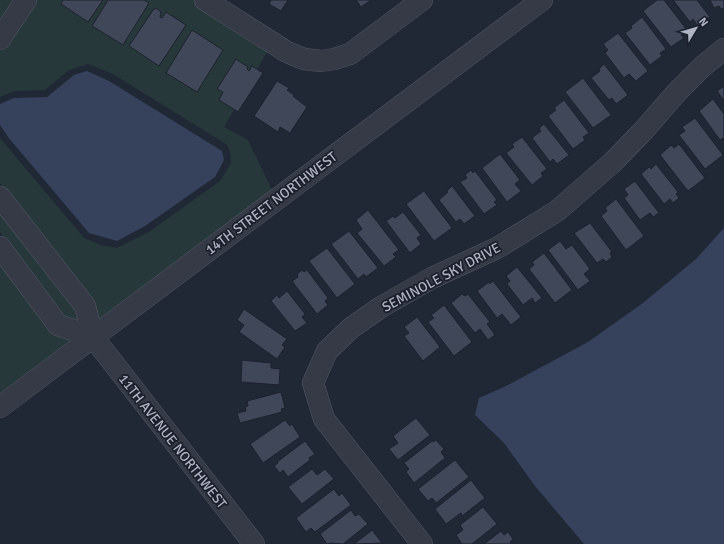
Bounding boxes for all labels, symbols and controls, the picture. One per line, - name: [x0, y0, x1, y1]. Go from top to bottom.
- north arrow: [676, 8, 716, 48]
- text: N: [696, 15, 711, 29]
- street label: 14TH STREET NORTHWEST: [202, 148, 341, 258]
- street label: SEMINOLE SKY DRIVE: [379, 239, 503, 316]
- street label: 11TH AVENUE NORTHWEST: [115, 371, 230, 512]

